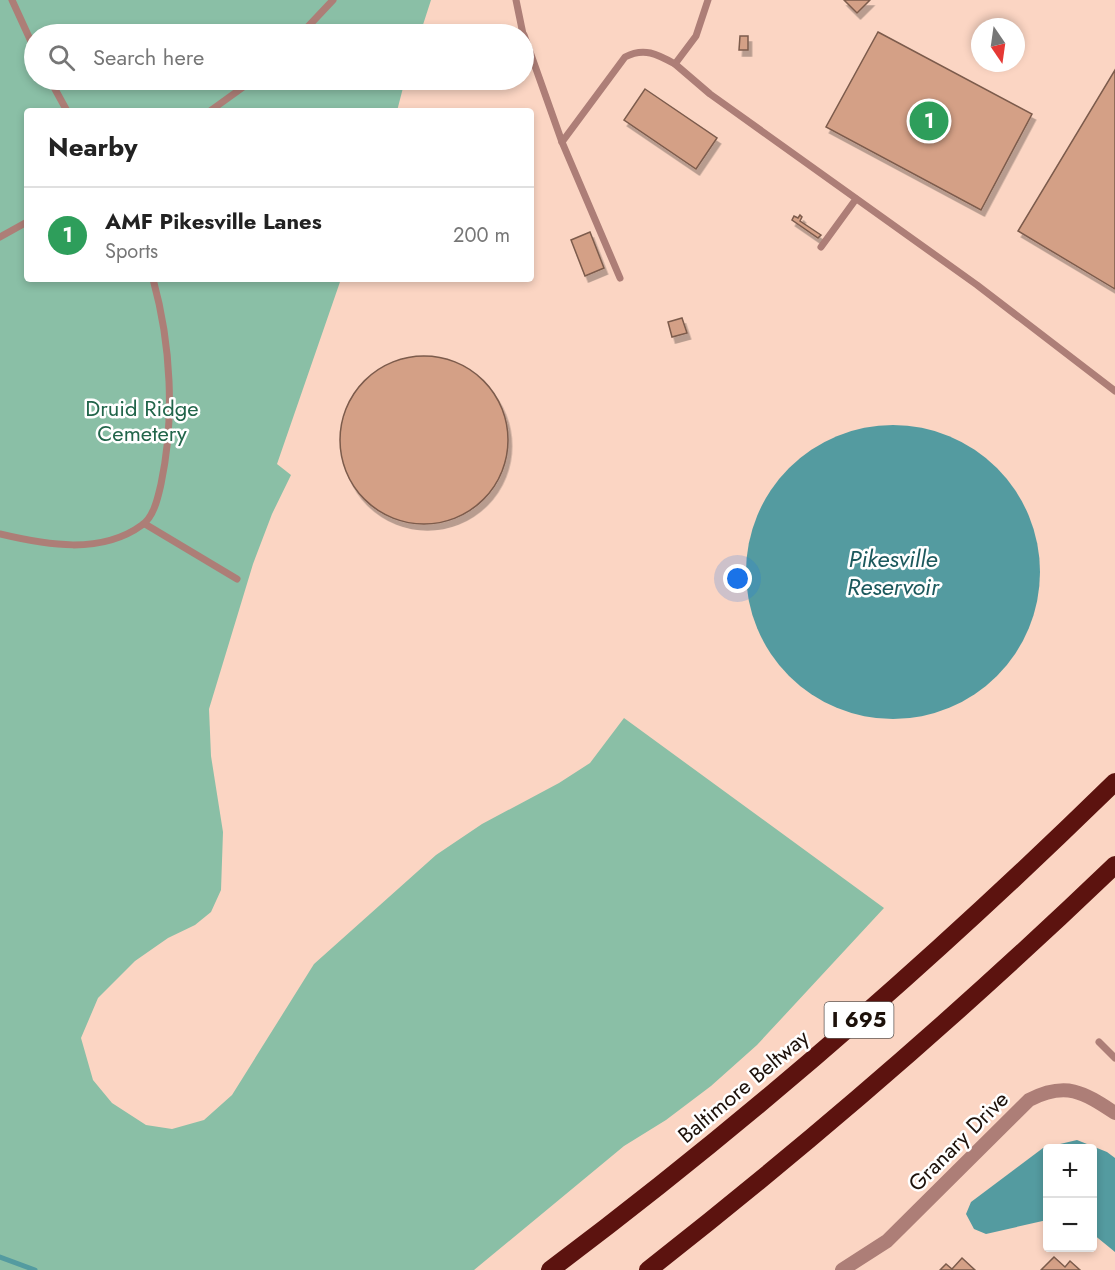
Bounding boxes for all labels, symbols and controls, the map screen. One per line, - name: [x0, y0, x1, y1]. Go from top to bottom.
- north arrow: [971, 18, 1025, 72]
- search box: [24, 24, 534, 90]
- icon: search: [45, 41, 78, 74]
- text: Search here: [93, 41, 204, 73]
- pin: 1: [910, 98, 948, 144]
- text: Nearby: [48, 128, 137, 166]
- text: AMF Pikesville Lanes: [105, 205, 322, 237]
- text: 1: [62, 221, 73, 250]
- text: 200 m: [453, 221, 510, 250]
- text: Sports: [105, 237, 158, 266]
- park label: Druid Ridge Cemetery: [85, 392, 199, 449]
- water label: Pikesville Reservoir: [847, 541, 941, 604]
- your location: [723, 564, 752, 593]
- road number: I 695: [824, 1002, 894, 1038]
- street label: Baltimore Beltway: [671, 1021, 816, 1150]
- street label: Granary Drive: [900, 1083, 1016, 1199]
- map controls: [1043, 1144, 1097, 1252]
- button: +: [1043, 1144, 1097, 1198]
- button: −: [1043, 1198, 1097, 1252]

